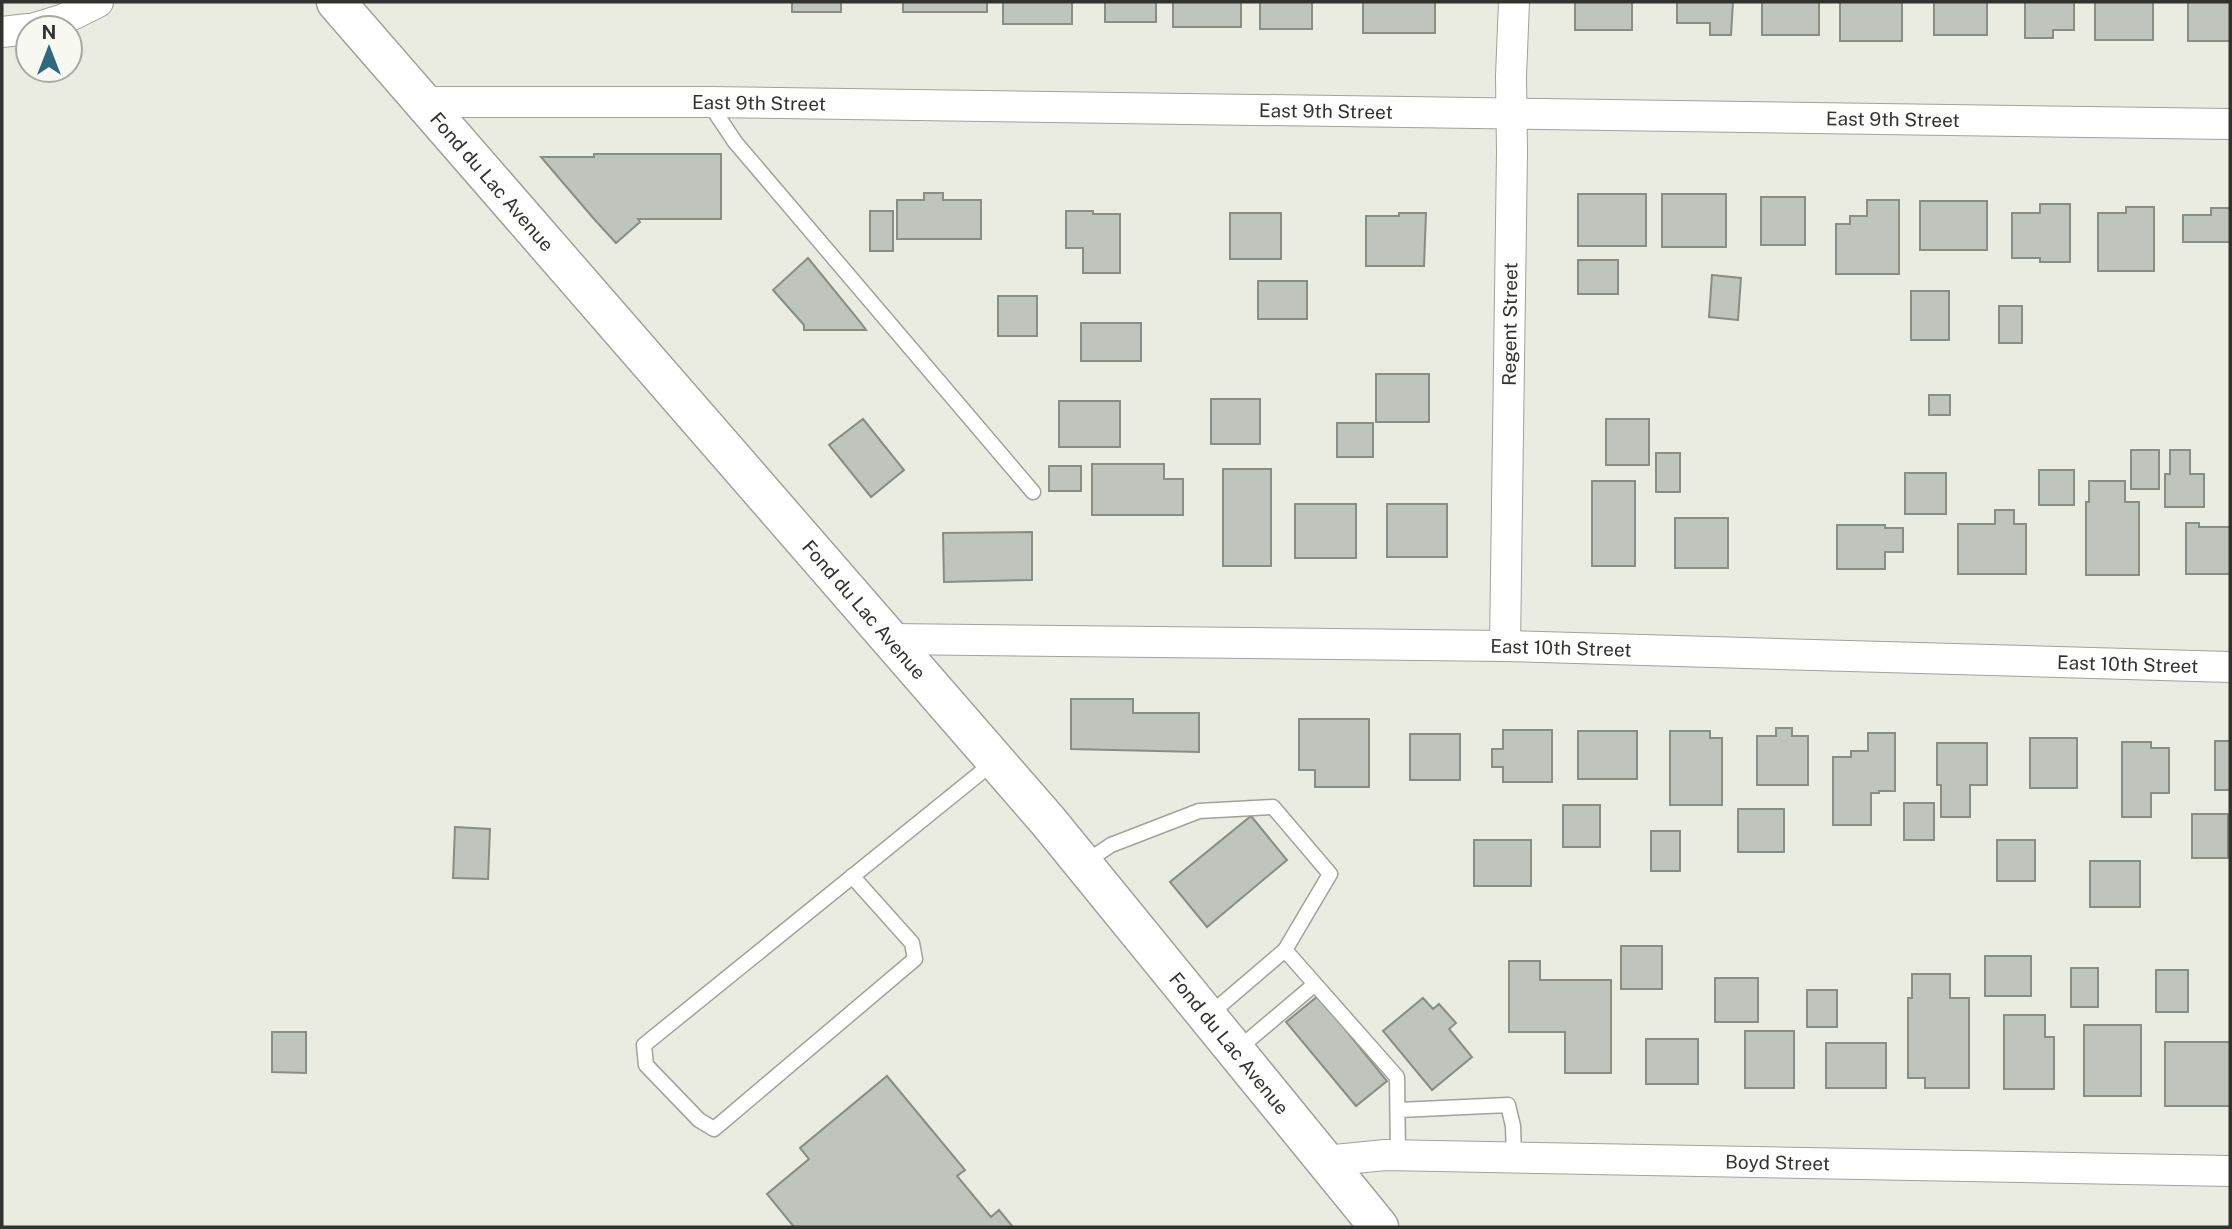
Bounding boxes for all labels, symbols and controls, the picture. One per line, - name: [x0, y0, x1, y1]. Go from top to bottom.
- north arrow: [14, 14, 84, 84]
- text: N: [42, 21, 56, 43]
- street label: East 9th Street: [692, 91, 826, 115]
- street label: East 9th Street: [1259, 99, 1393, 123]
- street label: East 9th Street: [1826, 107, 1960, 131]
- street label: Fond du Lac Avenue: [426, 108, 558, 256]
- street label: Regent Street: [1498, 262, 1521, 386]
- street label: Fond du Lac Avenue: [798, 536, 930, 683]
- street label: East 10th Street: [1490, 635, 1632, 661]
- street label: East 10th Street: [2057, 651, 2199, 677]
- street label: Fond du Lac Avenue: [1165, 968, 1294, 1119]
- street label: Boyd Street: [1725, 1150, 1830, 1174]

